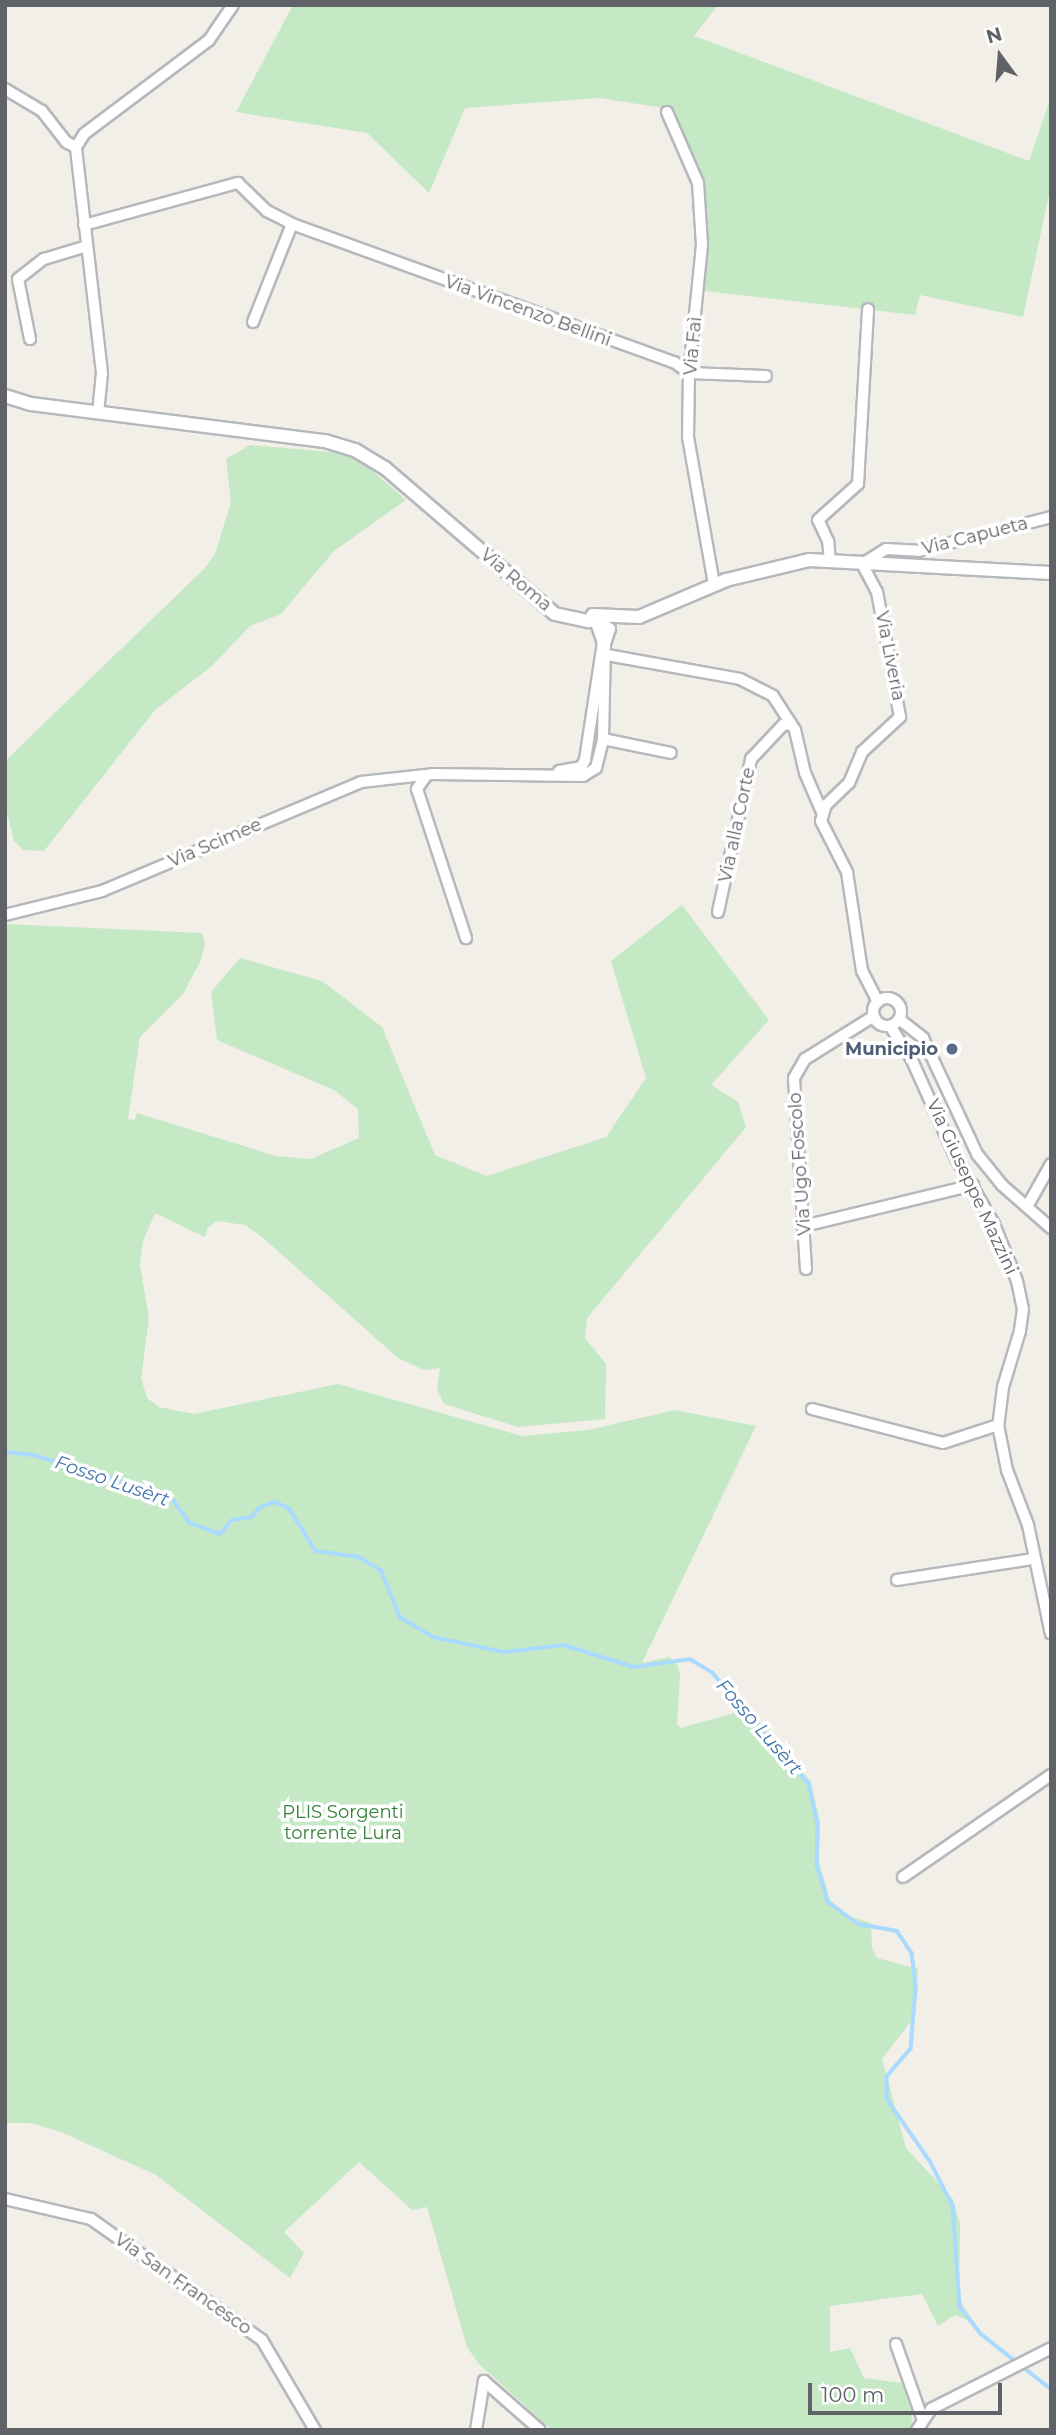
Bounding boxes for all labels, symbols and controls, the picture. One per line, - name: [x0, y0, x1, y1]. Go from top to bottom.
- north arrow: [965, 21, 1035, 91]
- text: N: [984, 22, 1005, 49]
- street label: Via Vincenzo Bellini: [442, 271, 614, 351]
- street label: Via Faì: [680, 316, 706, 376]
- street label: Via Capueta: [920, 512, 1030, 560]
- street label: Via Roma: [476, 544, 556, 616]
- street label: Via Liveria: [871, 609, 909, 703]
- street label: Via alla Corte: [714, 766, 760, 884]
- street label: Via Scimee: [165, 814, 265, 872]
- place label: Municipio: [845, 1038, 938, 1060]
- marker: Municipio: [944, 1041, 960, 1057]
- street label: Via Ugo Foscolo: [784, 1092, 816, 1236]
- street label: Via Giuseppe Mazzini: [922, 1096, 1022, 1278]
- water label: Fosso Lusèrt: [52, 1451, 172, 1511]
- water label: Fosso Lusèrt: [711, 1675, 807, 1779]
- park label: PLIS Sorgenti torrente Lura: [282, 1802, 404, 1844]
- street label: Via San Francesco: [110, 2229, 256, 2339]
- scale bar: [811, 2368, 1005, 2412]
- text: 100 m: [821, 2382, 884, 2407]

